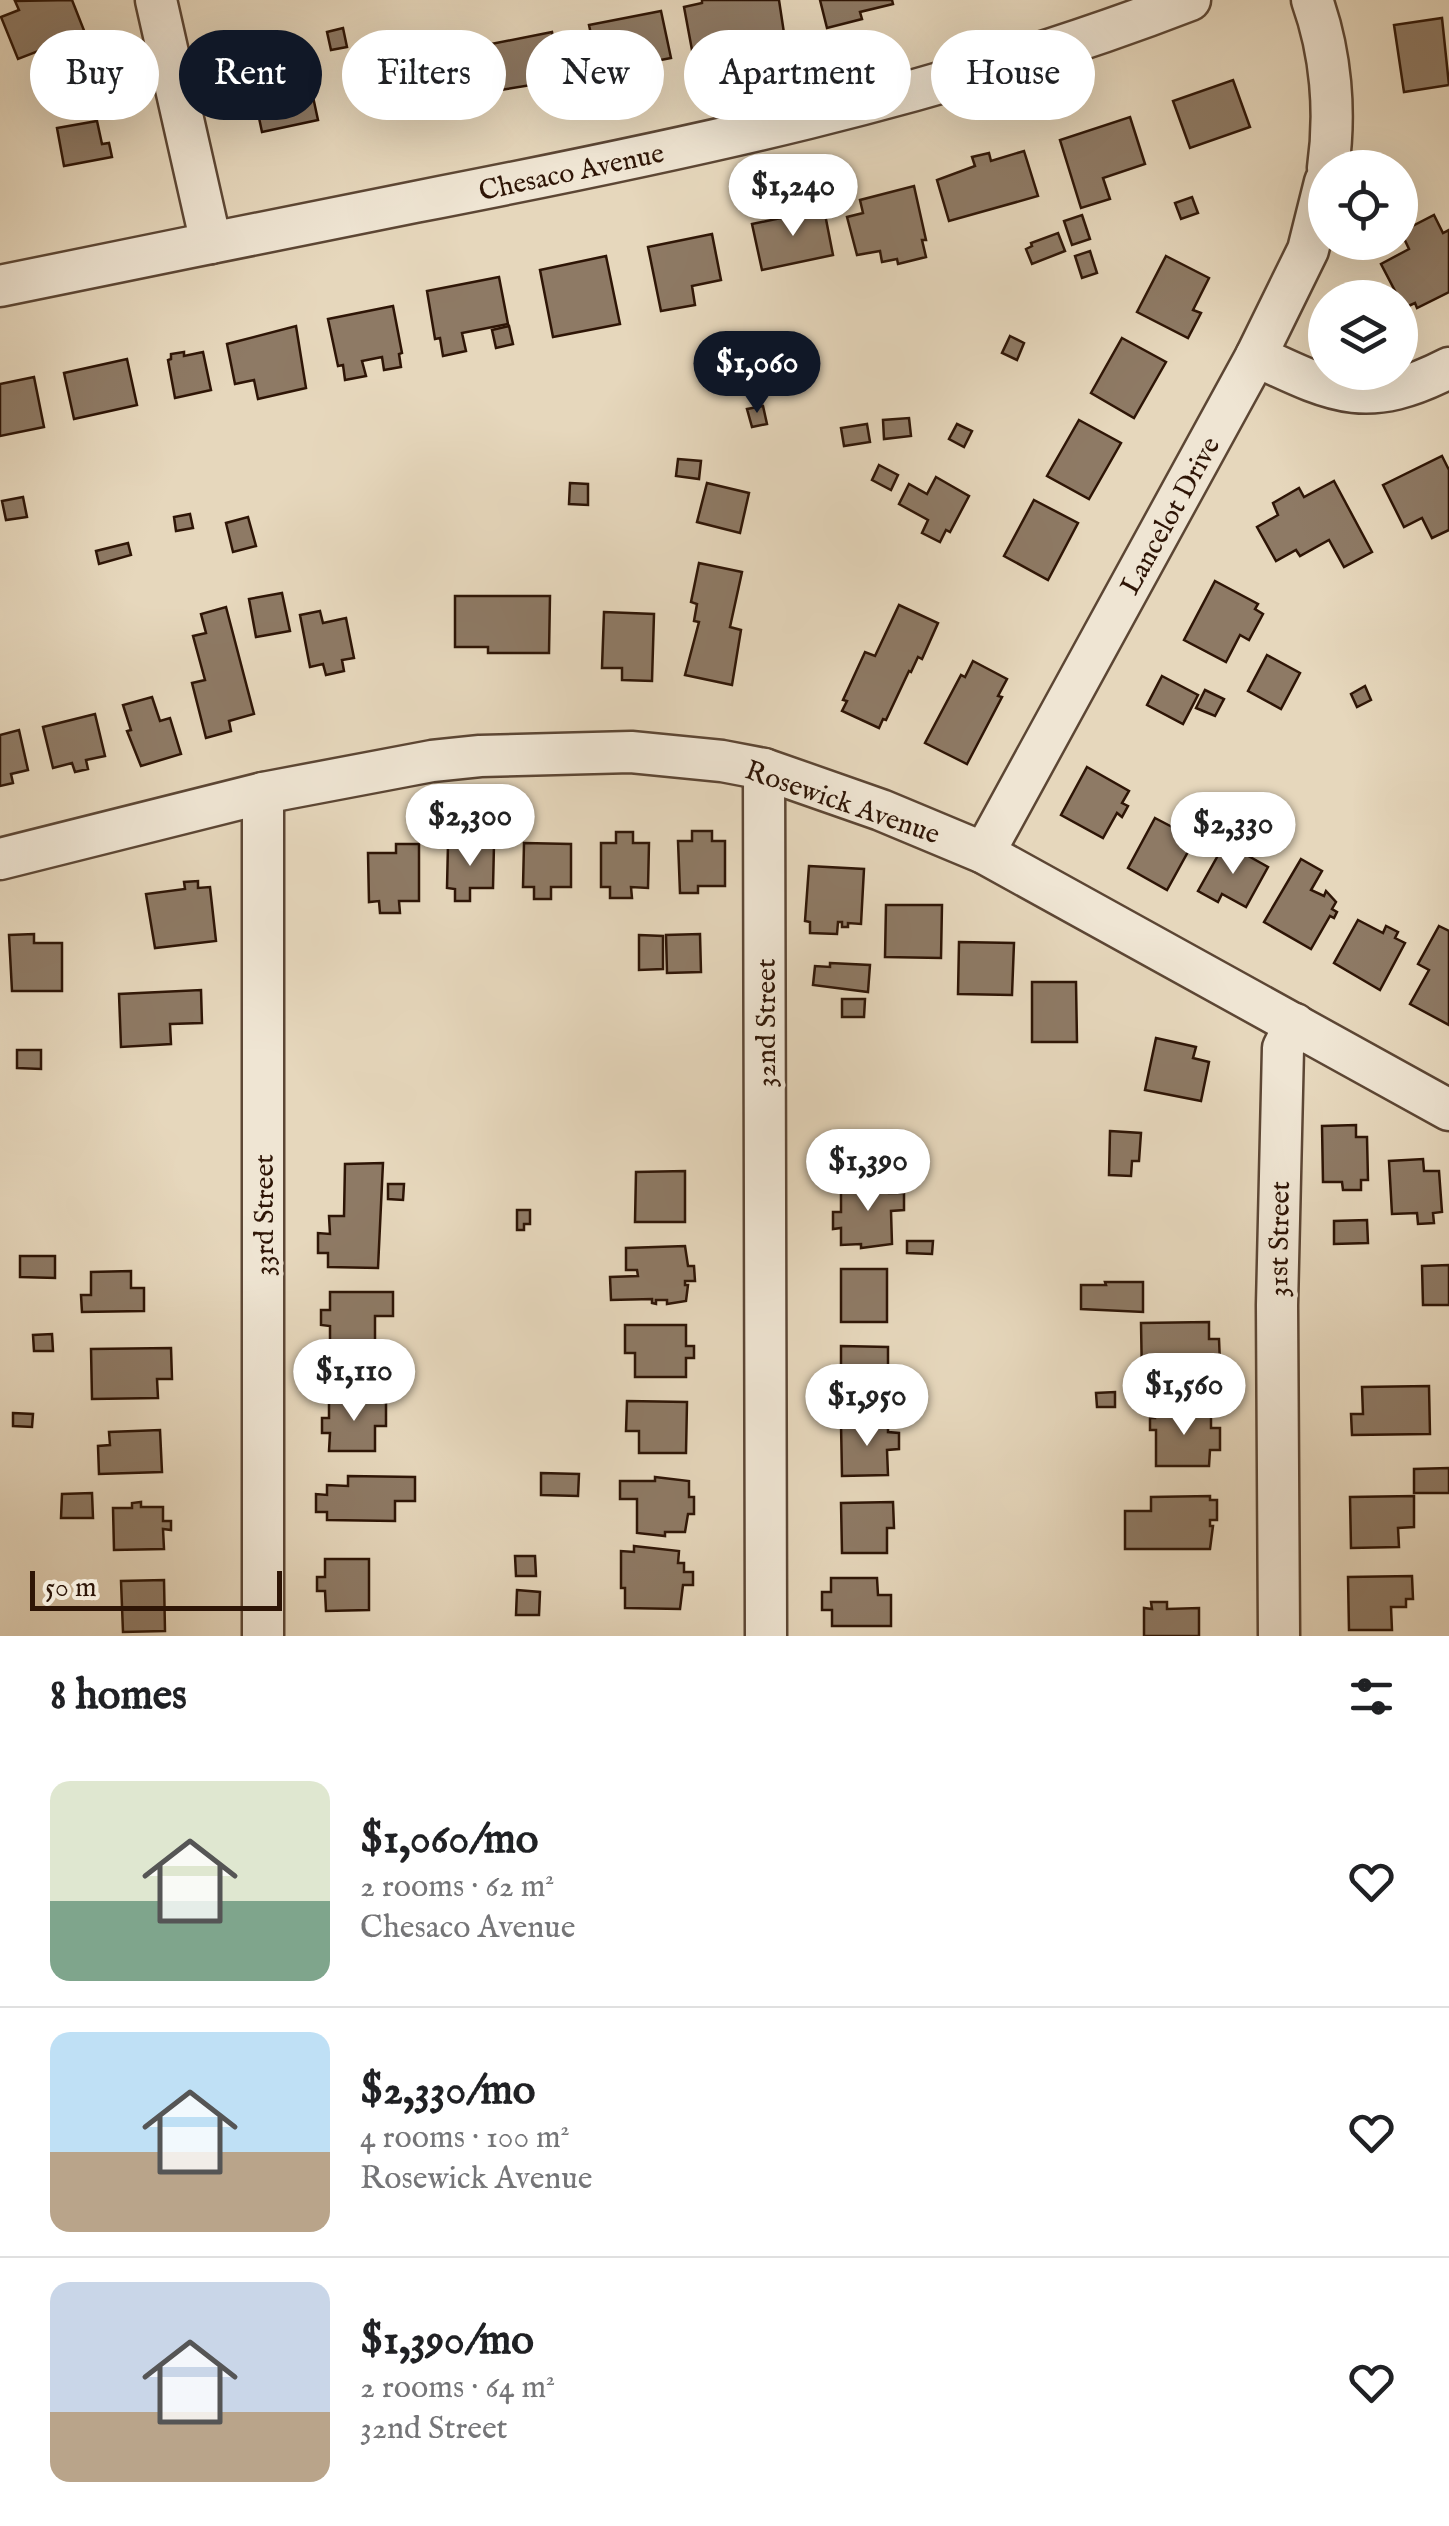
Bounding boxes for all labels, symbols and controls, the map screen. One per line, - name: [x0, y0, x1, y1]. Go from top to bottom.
- chip: Buy: [30, 30, 159, 120]
- chip: Rent: [179, 30, 322, 120]
- chip: Filters: [342, 30, 506, 120]
- chip: New: [526, 30, 664, 120]
- chip: Apartment: [684, 30, 911, 120]
- chip: House: [931, 30, 1095, 120]
- street label: Chesaco Avenue: [476, 137, 667, 210]
- map controls: [1308, 150, 1418, 390]
- button: locate: [1308, 150, 1418, 260]
- pin: $1,240: [712, 154, 874, 239]
- text: $1,240: [751, 166, 835, 207]
- button: layers: [1308, 280, 1418, 390]
- pin: $1,060: [676, 331, 838, 416]
- text: $1,060: [715, 343, 799, 384]
- street label: Lancelot Drive: [1113, 431, 1229, 601]
- street label: Rosewick Avenue: [740, 754, 944, 853]
- pin: $2,300: [389, 784, 551, 869]
- pin: $2,330: [1152, 792, 1314, 877]
- text: $2,300: [428, 796, 512, 837]
- text: $2,330: [1193, 804, 1273, 845]
- street label: 32nd Street: [750, 958, 785, 1088]
- pin: $1,390: [787, 1129, 949, 1214]
- text: $1,390: [828, 1141, 908, 1182]
- street label: 33rd Street: [248, 1154, 283, 1276]
- street label: 31st Street: [1262, 1180, 1299, 1297]
- pin: $1,110: [273, 1339, 435, 1424]
- text: $1,110: [315, 1351, 393, 1392]
- pin: $1,560: [1103, 1353, 1265, 1438]
- pin: $1,950: [786, 1364, 948, 1449]
- text: $1,560: [1145, 1365, 1223, 1406]
- text: $1,950: [827, 1376, 907, 1417]
- scale bar: [30, 1566, 282, 1610]
- text: 50 m: [45, 1571, 97, 1606]
- icon: filters: [1344, 1669, 1399, 1724]
- text: 8 homes: [50, 1670, 187, 1723]
- text: $1,060/mo: [360, 1814, 538, 1867]
- icon: home: [130, 1821, 250, 1941]
- icon: heart: [1344, 1854, 1399, 1909]
- text: 2 rooms · 62 m²: [360, 1867, 554, 1908]
- text: Chesaco Avenue: [360, 1908, 575, 1949]
- text: $2,330/mo: [360, 2065, 535, 2118]
- icon: home: [130, 2072, 250, 2192]
- icon: heart: [1344, 2105, 1399, 2160]
- text: 4 rooms · 100 m²: [360, 2118, 570, 2159]
- text: Rosewick Avenue: [360, 2159, 592, 2200]
- text: $1,390/mo: [360, 2315, 534, 2368]
- icon: home: [130, 2322, 250, 2442]
- icon: heart: [1344, 2355, 1399, 2410]
- text: 2 rooms · 64 m²: [360, 2368, 555, 2409]
- text: 32nd Street: [360, 2409, 508, 2450]

